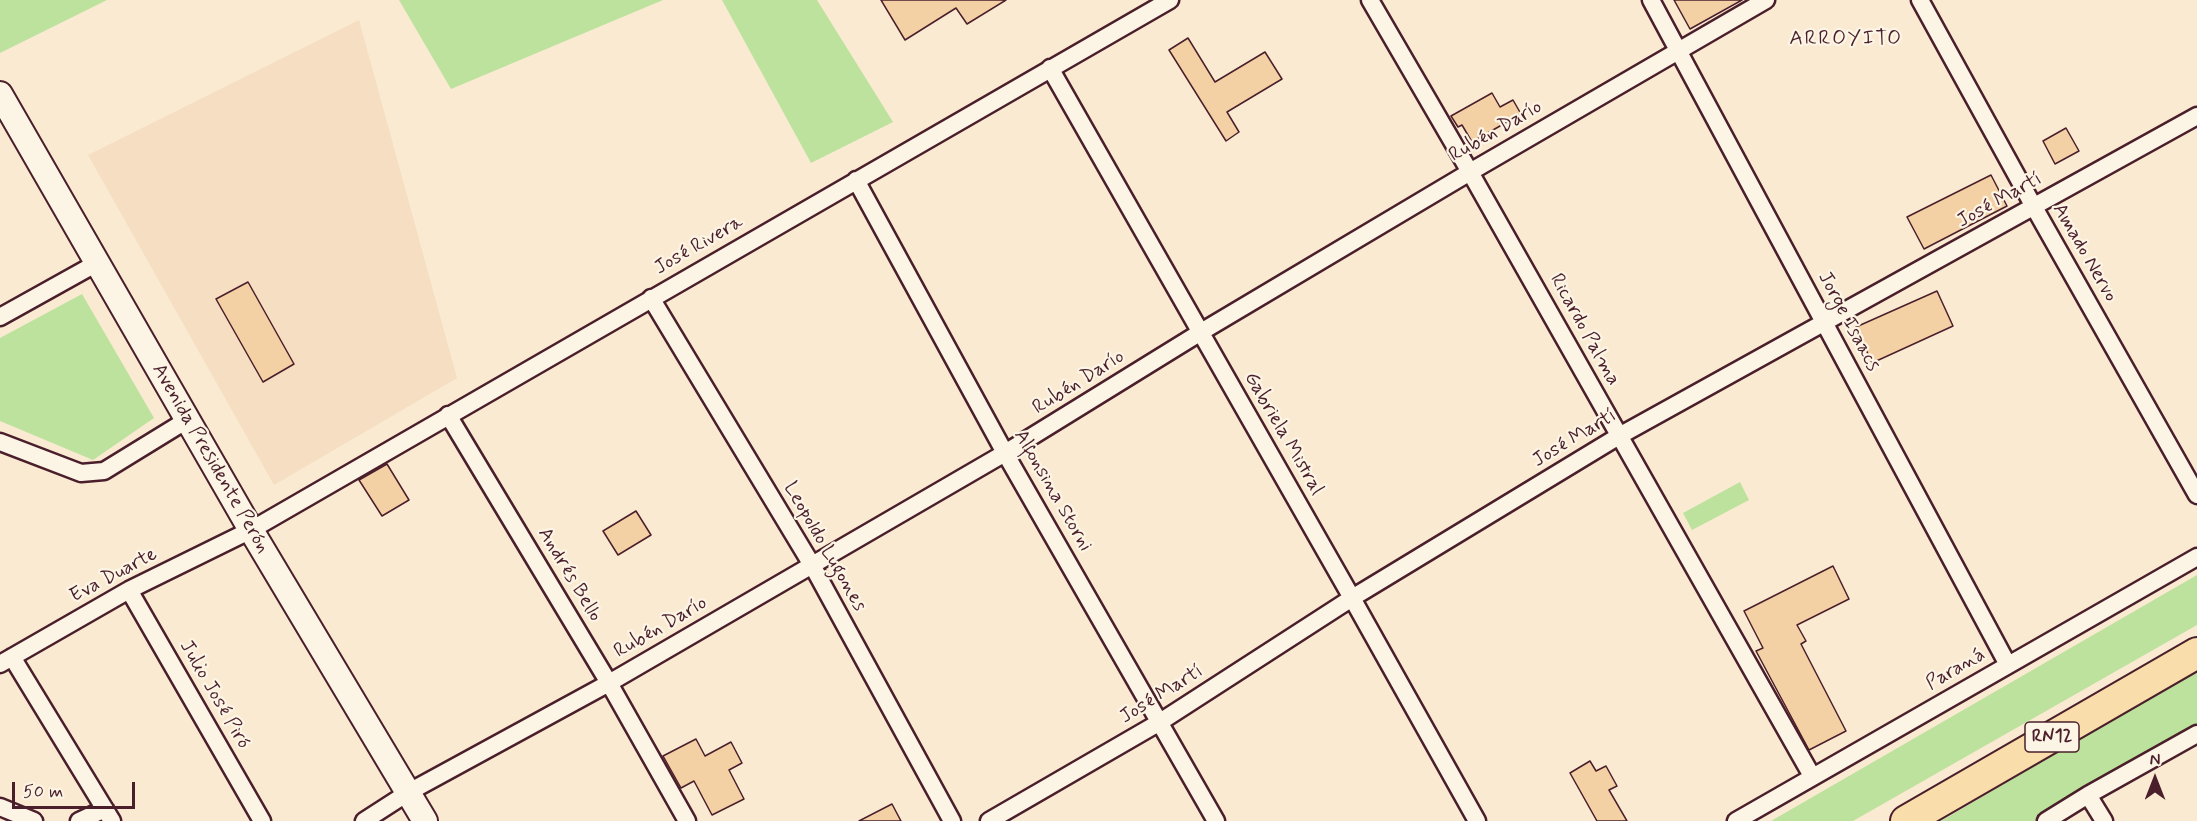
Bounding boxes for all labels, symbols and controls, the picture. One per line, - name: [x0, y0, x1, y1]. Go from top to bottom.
- district label: ARROYITO: [1793, 27, 1899, 53]
- street label: Rubén Darío: [1445, 96, 1547, 168]
- street label: José Martí: [1953, 168, 2047, 234]
- street label: Amado Nervo: [2046, 200, 2122, 306]
- street label: José Rivera: [651, 211, 747, 281]
- street label: Jorge Isaacs: [1812, 268, 1884, 376]
- street label: Ricardo Palma: [1543, 270, 1625, 390]
- street label: Rubén Darío: [1029, 345, 1129, 421]
- street label: Avenida Presidente Perón: [146, 360, 274, 558]
- street label: Gabriela Mistral: [1238, 368, 1328, 500]
- street label: José Martí: [1529, 405, 1621, 473]
- street label: Alfonsina Storni: [1007, 426, 1097, 556]
- street label: Leopoldo Lugones: [777, 478, 871, 616]
- street label: Andrés Bello: [532, 524, 606, 626]
- street label: Eva Duarte: [66, 543, 162, 609]
- street label: Rubén Darío: [610, 592, 712, 664]
- street label: Julio José Piró: [173, 636, 255, 754]
- street label: Paraná: [1922, 644, 1990, 696]
- street label: José Martí: [1116, 660, 1208, 730]
- road number: RN12: [2025, 722, 2079, 752]
- north arrow: [2125, 749, 2185, 809]
- text: N: [2150, 750, 2160, 771]
- scale bar: [15, 770, 138, 808]
- text: 50 m: [23, 780, 63, 804]

